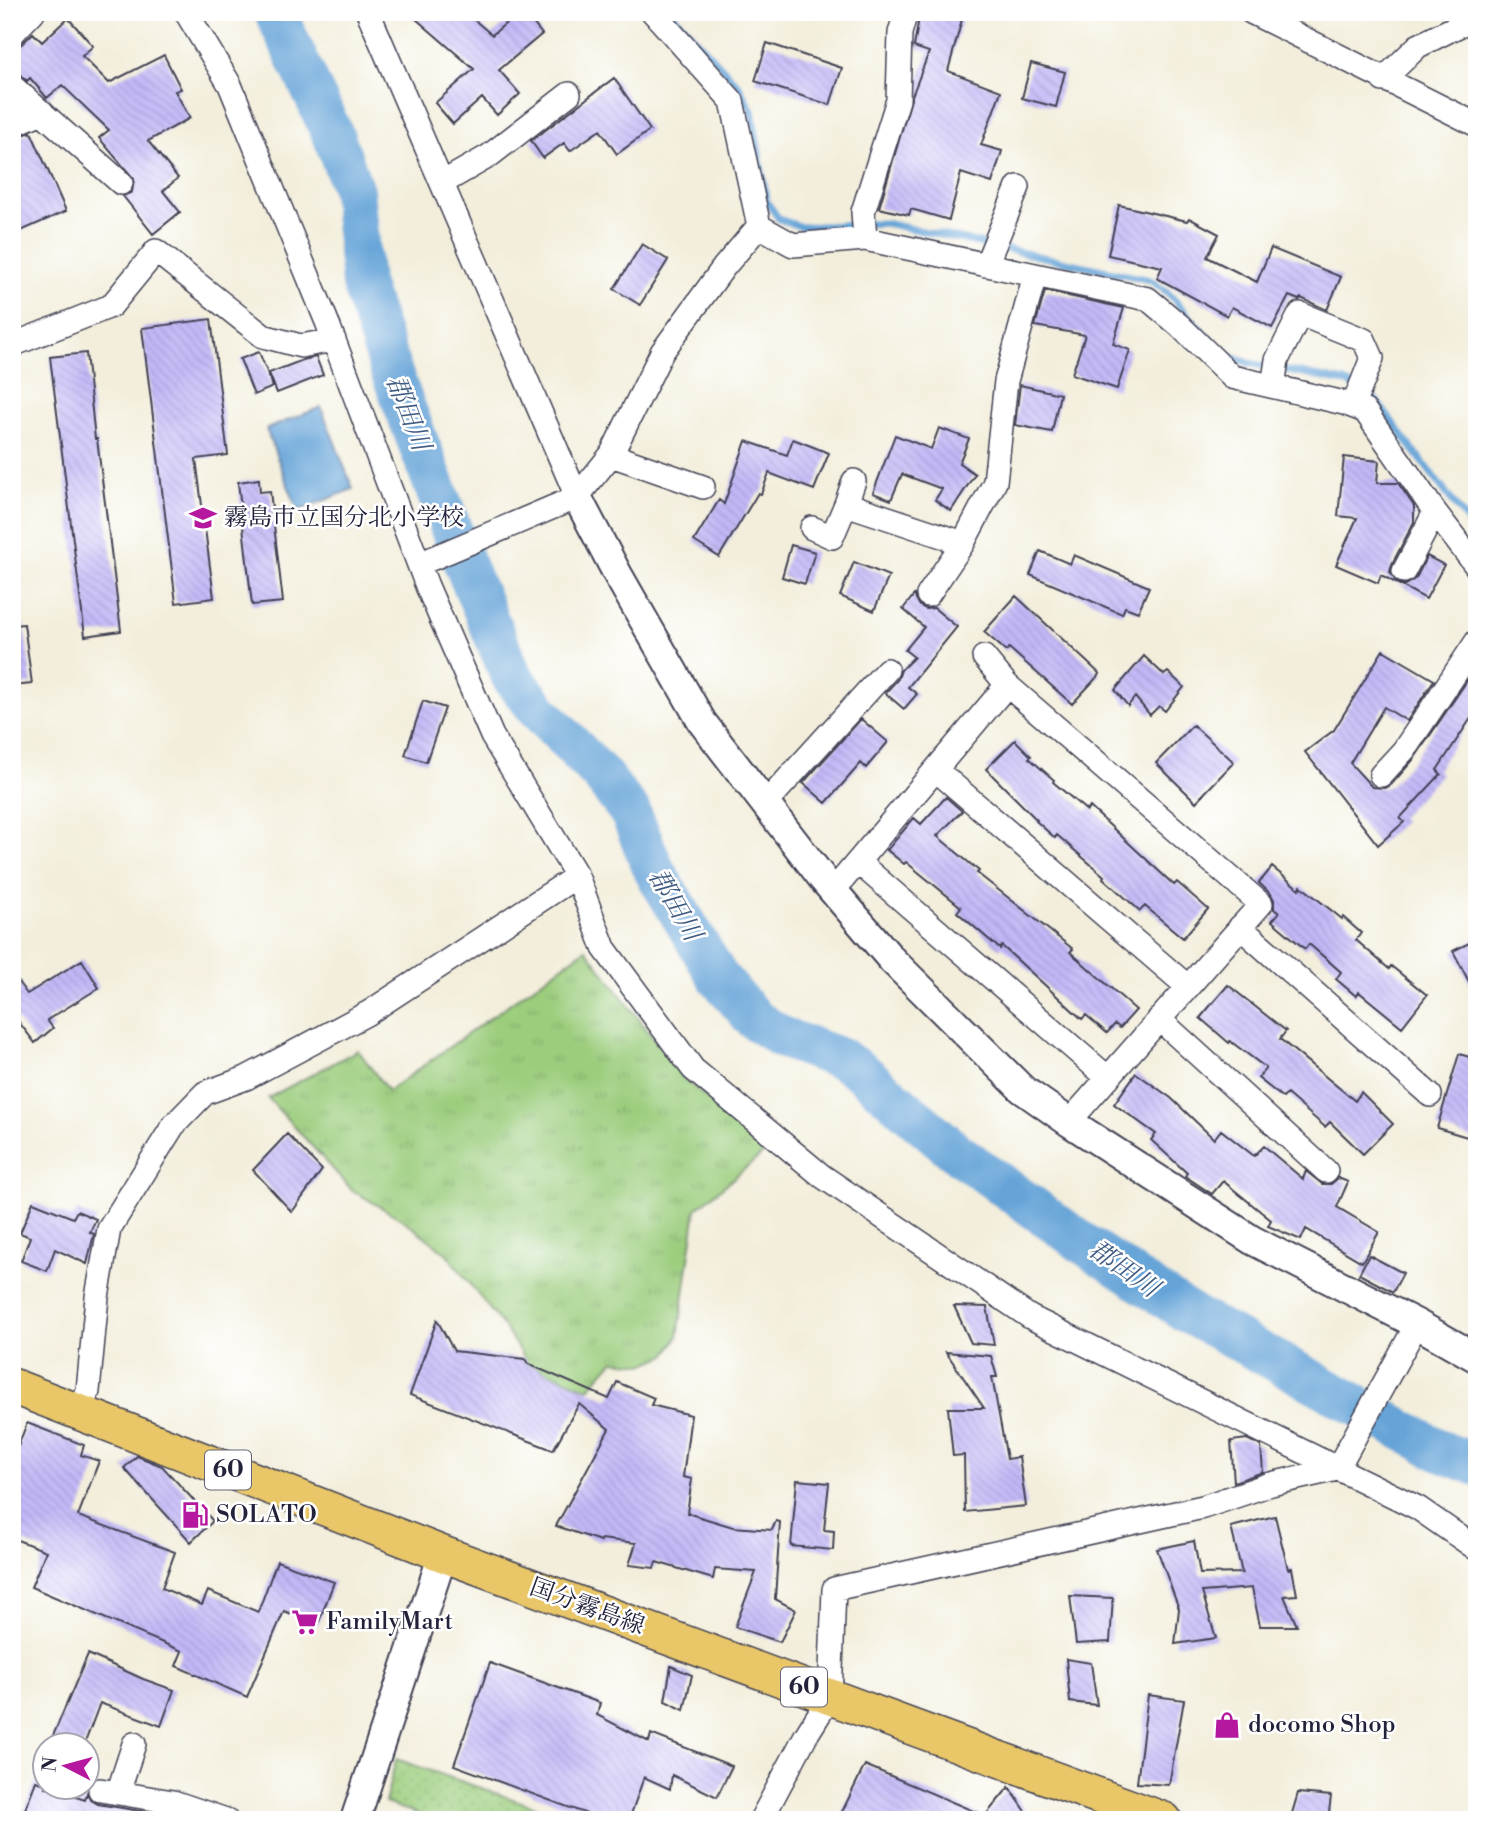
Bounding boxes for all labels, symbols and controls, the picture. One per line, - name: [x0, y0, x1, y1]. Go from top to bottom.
- water label: 郡田川: [379, 371, 438, 458]
- school or university icon: 霧島市立国分北小学校: [188, 503, 218, 533]
- place label: 霧島市立国分北小学校: [224, 503, 464, 533]
- water label: 郡田川: [642, 863, 710, 949]
- water label: 郡田川: [1083, 1234, 1168, 1306]
- road number: 60: [205, 1450, 251, 1490]
- fuel station icon: SOLATO: [180, 1500, 210, 1530]
- place label: SOLATO: [216, 1500, 317, 1530]
- street label: 国分霧島線: [525, 1572, 649, 1642]
- supermarket icon: FamilyMart: [290, 1607, 320, 1637]
- place label: FamilyMart: [326, 1607, 454, 1637]
- road number: 60: [781, 1668, 827, 1706]
- shop icon: docomo Shop: [1212, 1710, 1242, 1740]
- place label: docomo Shop: [1248, 1710, 1396, 1740]
- north arrow: [32, 1730, 102, 1800]
- text: N: [37, 1756, 63, 1773]

